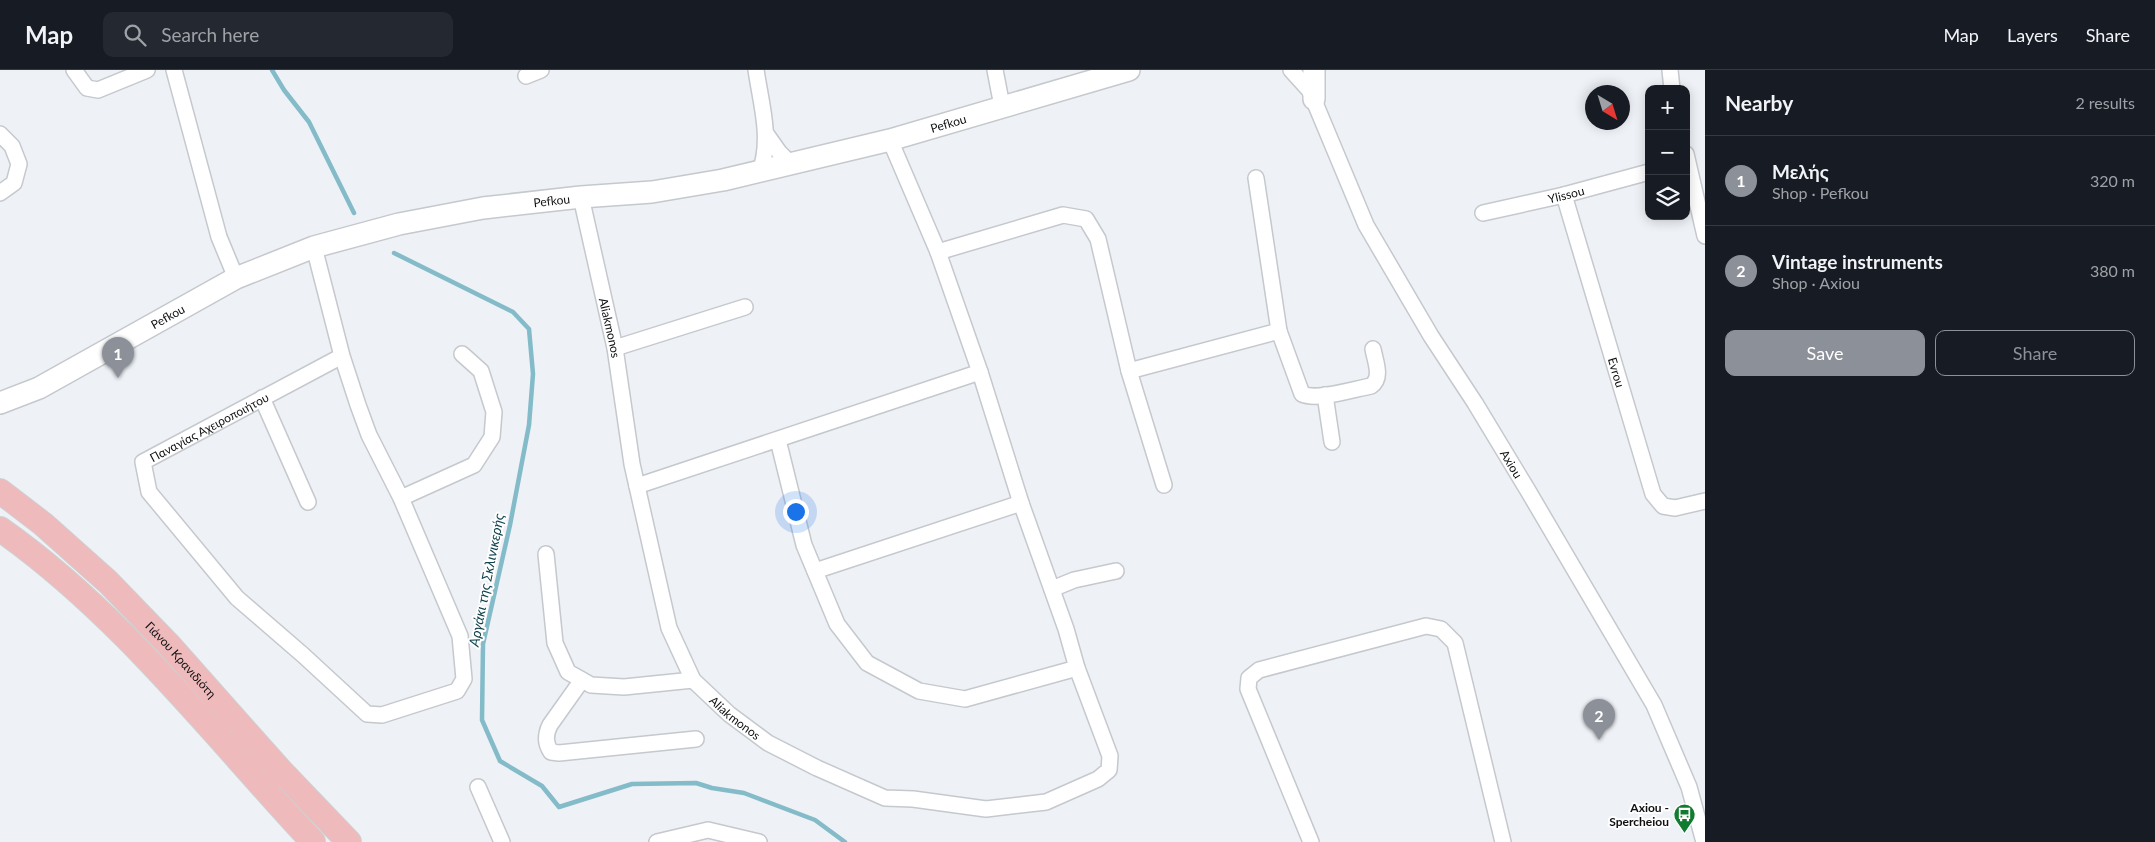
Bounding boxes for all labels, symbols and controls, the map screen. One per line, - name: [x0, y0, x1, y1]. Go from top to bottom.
- search box: [103, 12, 453, 57]
- text: Map: [25, 20, 73, 49]
- icon: search: [121, 21, 149, 49]
- text: Search here: [161, 23, 259, 46]
- text: Map: [1943, 24, 1979, 46]
- text: Layers: [2007, 24, 2058, 46]
- text: Share: [2086, 24, 2130, 46]
- north arrow: [1585, 85, 1630, 130]
- map controls: [1645, 85, 1690, 220]
- button: +: [1645, 85, 1690, 130]
- text: Nearby: [1725, 90, 1793, 115]
- text: 2 results: [2075, 93, 2135, 112]
- street label: Pefkou: [928, 111, 968, 135]
- button: −: [1645, 130, 1690, 175]
- text: Μελής: [1772, 160, 1829, 183]
- text: 1: [1736, 171, 1746, 190]
- text: 320 m: [2090, 171, 2135, 190]
- button: layers: [1645, 175, 1690, 220]
- street label: Ylissou: [1546, 182, 1586, 206]
- text: Shop · Pefkou: [1772, 183, 1869, 202]
- street label: Pefkou: [533, 191, 571, 210]
- text: Vintage instruments: [1772, 250, 1943, 273]
- text: 2: [1736, 261, 1746, 280]
- text: 380 m: [2090, 261, 2135, 280]
- text: Shop · Axiou: [1772, 273, 1860, 292]
- street label: Aliakmonos: [596, 296, 624, 359]
- street label: Pefkou: [148, 301, 187, 332]
- button: Save: [1725, 330, 1925, 376]
- button: Share: [1935, 330, 2135, 376]
- pin: 1: [102, 337, 134, 378]
- street label: Evrou: [1605, 356, 1628, 389]
- street label: Παναγίας Αχειροποιήτου: [147, 389, 271, 465]
- street label: Axiou: [1497, 447, 1526, 481]
- your location: [783, 499, 809, 525]
- water label: Αργάκι της Σκλινικερής: [465, 511, 507, 649]
- street label: Γιάνου Κρανιδιότη: [143, 618, 220, 701]
- street label: Aliakmonos: [707, 692, 764, 743]
- pin: 2: [1583, 699, 1615, 740]
- place label: Axiou - Spercheiou: [1609, 800, 1669, 829]
- bus stop icon: Axiou - Spercheiou: [1673, 802, 1697, 833]

